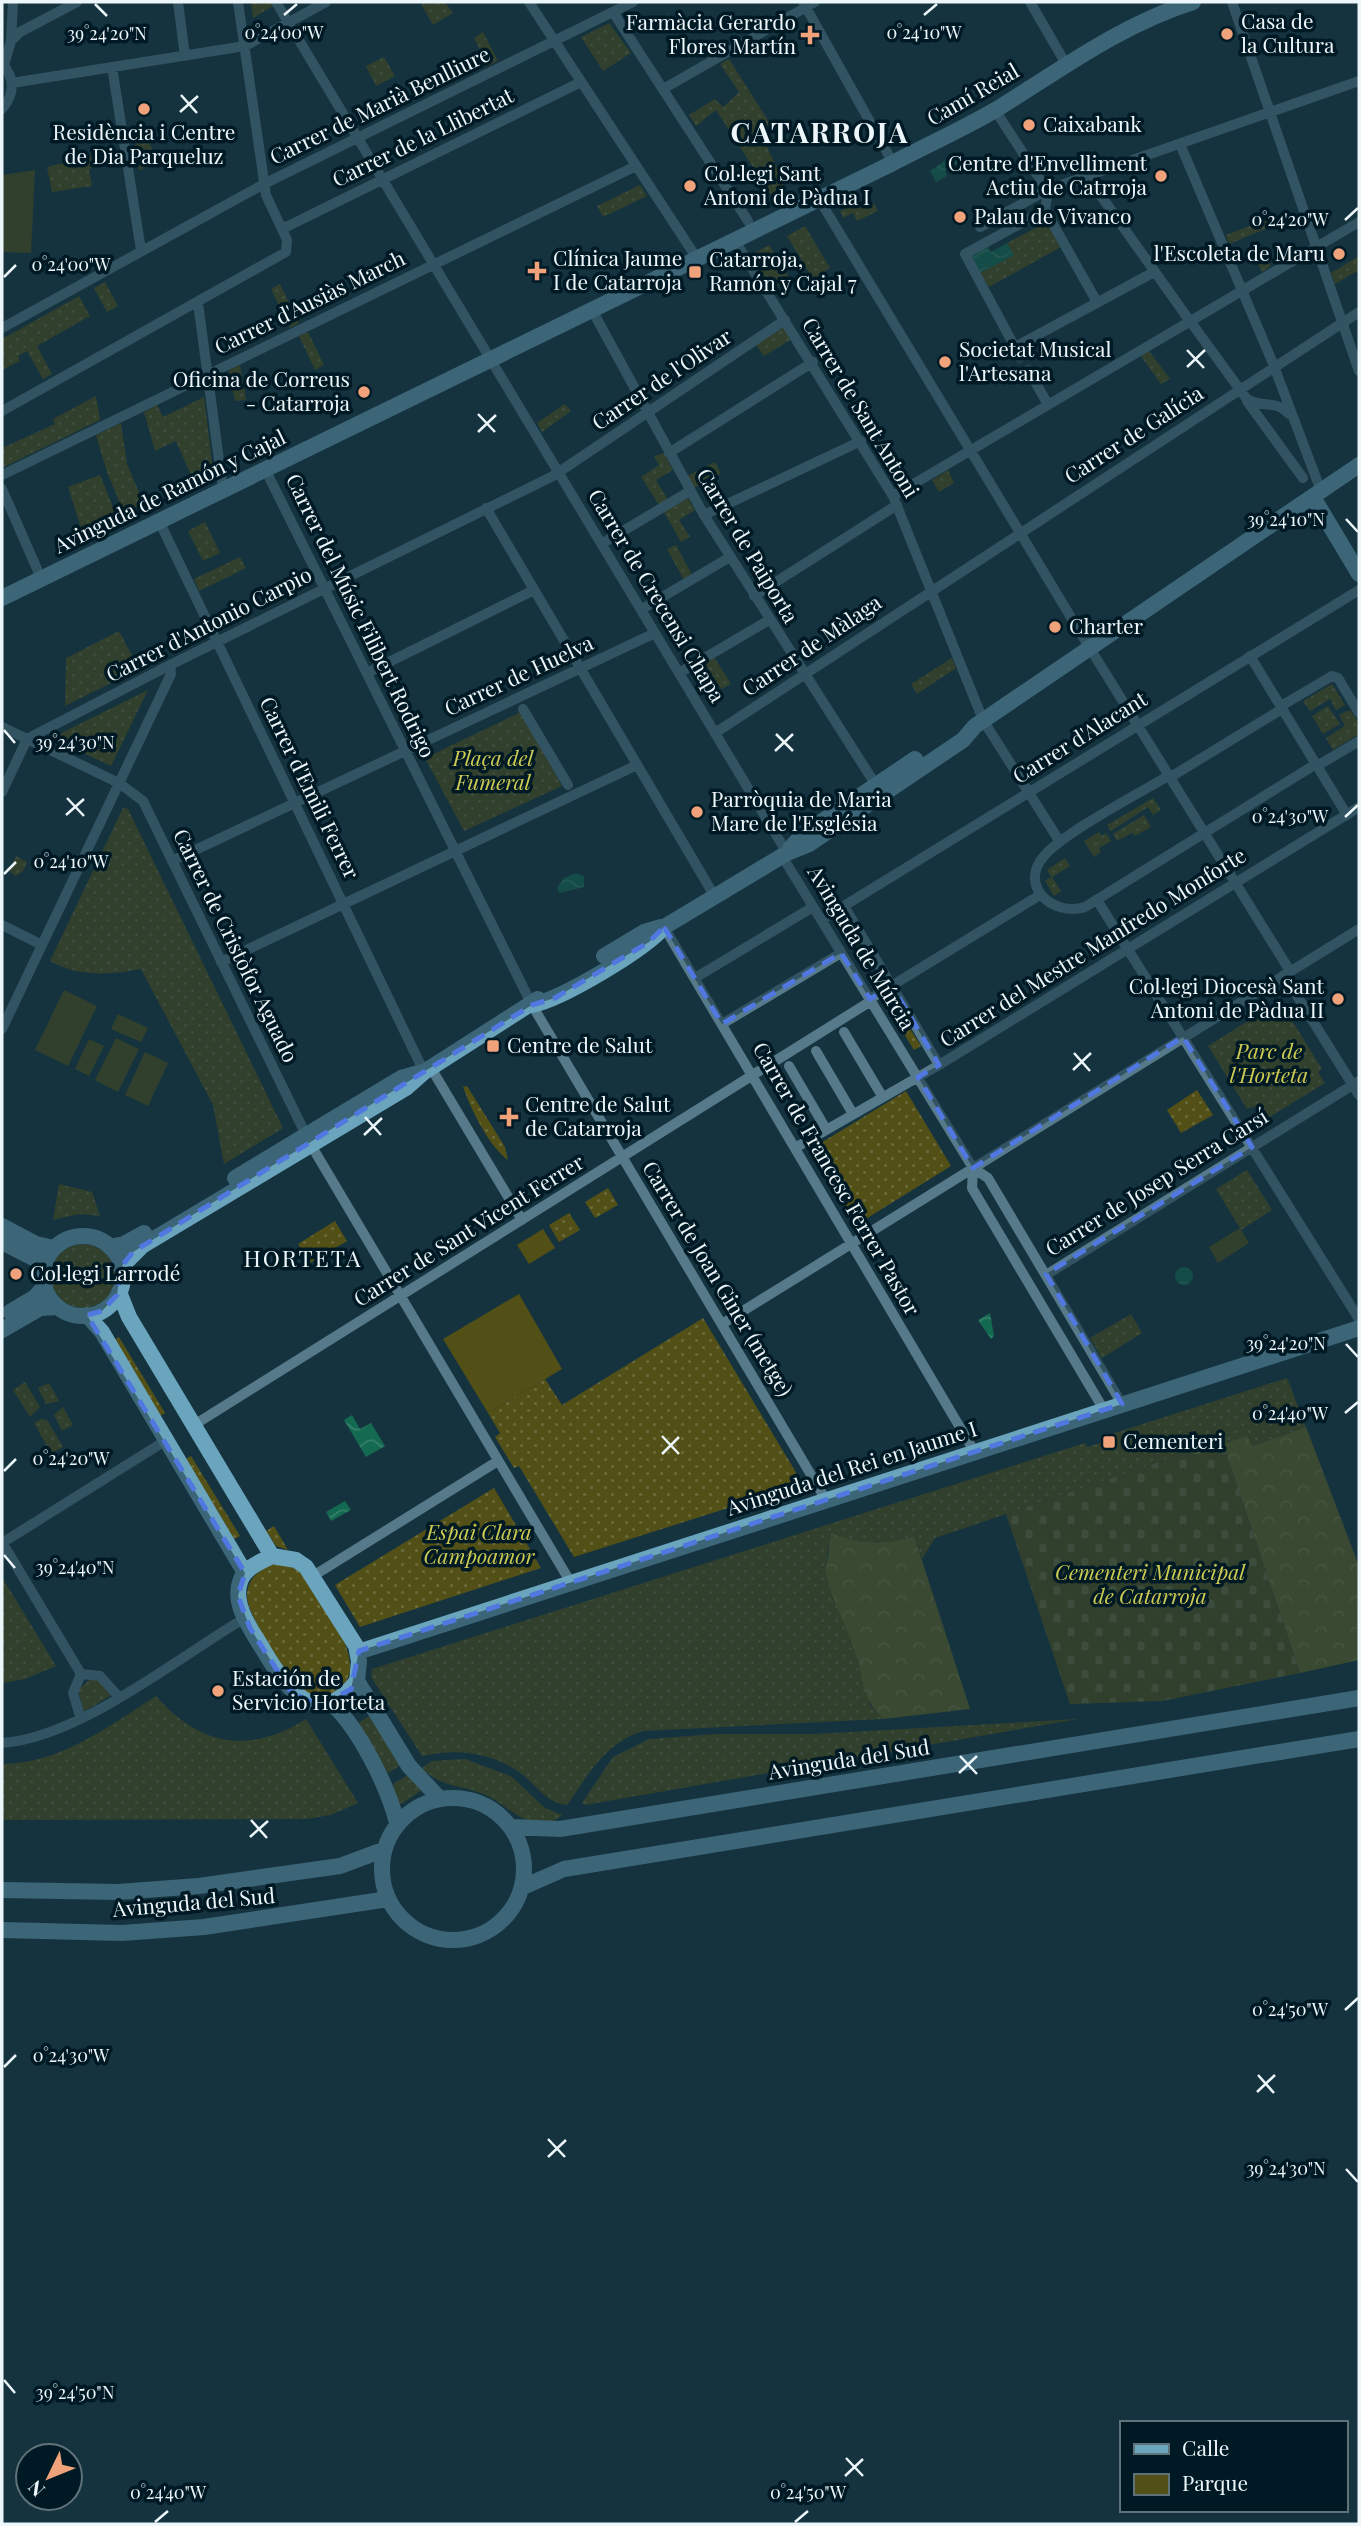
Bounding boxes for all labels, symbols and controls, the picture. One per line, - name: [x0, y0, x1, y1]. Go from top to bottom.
- place label: Casa de la Cultura: [1241, 6, 1335, 58]
- place label: Farmàcia Gerardo Flores Martín: [626, 7, 796, 59]
- text: 0°24'00"W: [244, 20, 324, 44]
- text: 0°24'10"W: [886, 20, 962, 44]
- text: 39°24'20"N: [67, 21, 147, 45]
- marker: Casa de la Cultura: [1219, 26, 1235, 42]
- marker: Farmàcia Gerardo Flores Martín: [802, 27, 818, 43]
- street label: Carrer de Marià Benlliure: [264, 39, 494, 170]
- street label: Camí Reial: [921, 56, 1023, 131]
- street label: Carrer de la Llibertat: [327, 80, 518, 192]
- marker: Residència i Centre de Dia Parqueluz: [136, 101, 152, 117]
- place label: Caixabank: [1043, 109, 1142, 137]
- district label: CATARROJA: [731, 113, 909, 150]
- place label: Residència i Centre de Dia Parqueluz: [53, 117, 235, 169]
- marker: Caixabank: [1021, 117, 1037, 133]
- place label: Centre d'Envelliment Actiu de Catrroja: [948, 148, 1148, 200]
- place label: Col·legi Sant Antoni de Pàdua I: [703, 158, 870, 210]
- marker: Centre d'Envelliment Actiu de Catrroja: [1153, 168, 1169, 184]
- marker: Col·legi Sant Antoni de Pàdua I: [682, 178, 698, 194]
- place label: Palau de Vivanco: [974, 201, 1131, 229]
- text: 0°24'20"W: [1251, 207, 1329, 231]
- marker: Palau de Vivanco: [952, 209, 968, 225]
- place label: l'Escoleta de Maru: [1154, 238, 1325, 266]
- street label: Carrer d'Ausiàs March: [209, 243, 410, 359]
- place label: Clínica Jaume I de Catarroja: [553, 243, 683, 295]
- place label: Catarroja, Ramón y Cajal 7: [709, 244, 857, 296]
- marker: l'Escoleta de Maru: [1331, 246, 1347, 262]
- text: 0°24'00"W: [31, 252, 111, 276]
- marker: Clínica Jaume I de Catarroja: [527, 261, 547, 281]
- marker: Catarroja, Ramón y Cajal 7: [687, 264, 703, 280]
- street label: Carrer de Sant Antoni: [797, 312, 927, 502]
- street label: Carrer de l'Olivar: [586, 321, 737, 435]
- place label: Societat Musical l'Artesana: [959, 334, 1112, 386]
- marker: Societat Musical l'Artesana: [937, 354, 953, 370]
- place label: Oficina de Correus - Catarroja: [173, 364, 351, 416]
- street label: Carrer de Galícia: [1058, 378, 1208, 489]
- marker: Oficina de Correus - Catarroja: [356, 384, 372, 400]
- street label: Avinguda de Ramón y Cajal: [48, 422, 290, 559]
- street label: Carrer de Paiporta: [691, 462, 806, 628]
- street label: Carrer del Músic Filibert Rodrigo: [281, 468, 443, 762]
- street label: Carrer de Crecensi Chapa: [583, 483, 733, 707]
- text: 39°24'10"N: [1247, 507, 1325, 531]
- street label: Carrer d'Antonio Carpio: [100, 559, 316, 687]
- street label: Carrer de Màlaga: [736, 587, 886, 701]
- place label: Charter: [1069, 611, 1144, 639]
- marker: Charter: [1047, 619, 1063, 635]
- street label: Carrer de Huelva: [439, 627, 598, 721]
- street label: Carrer d'Alacant: [1006, 684, 1152, 789]
- street label: Carrer d'Emili Ferrer: [255, 691, 367, 883]
- text: 39°24'30"N: [35, 730, 115, 754]
- park label: Plaça del Fumeral: [452, 743, 535, 795]
- place label: Parròquia de Maria Mare de l'Església: [711, 784, 892, 836]
- marker: Parròquia de Maria Mare de l'Església: [689, 804, 705, 820]
- text: 0°24'30"W: [1252, 804, 1329, 828]
- street label: Carrer de Cristòfor Aguado: [168, 824, 306, 1067]
- street label: Carrer del Mestre Manfredo Monforte: [933, 840, 1250, 1053]
- text: 0°24'10"W: [33, 849, 109, 873]
- street label: Avinguda de Múrcia: [802, 859, 923, 1035]
- place label: Col·legi Diocesà Sant Antoni de Pàdua II: [1129, 971, 1325, 1023]
- marker: Col·legi Diocesà Sant Antoni de Pàdua II: [1330, 991, 1346, 1007]
- place label: Centre de Salut: [507, 1030, 653, 1058]
- street label: Carrer de Francesc Ferrer Pastor: [748, 1036, 928, 1320]
- park label: Parc de l'Horteta: [1230, 1036, 1308, 1088]
- marker: Centre de Salut: [485, 1038, 501, 1054]
- place label: Centre de Salut de Catarroja: [525, 1089, 671, 1141]
- street label: Carrer de Josep Serra Carsí: [1039, 1101, 1272, 1261]
- marker: Centre de Salut de Catarroja: [499, 1107, 519, 1127]
- street label: Carrer de Sant Vicent Ferrer: [347, 1146, 589, 1312]
- street label: Carrer de Joan Giner (metge): [637, 1155, 800, 1401]
- district label: HORTETA: [244, 1242, 362, 1273]
- place label: Col·legi Larrodé: [30, 1258, 180, 1286]
- marker: Col·legi Larrodé: [8, 1266, 24, 1282]
- text: 39°24'20"N: [1246, 1331, 1326, 1355]
- text: 0°24'40"W: [1252, 1401, 1329, 1425]
- street label: Avinguda del Rei en Jaume I: [722, 1413, 980, 1521]
- place label: Cementeri: [1123, 1426, 1223, 1454]
- marker: Cementeri: [1101, 1434, 1117, 1450]
- text: 0°24'20"W: [32, 1446, 110, 1470]
- park label: Espai Clara Campoamor: [423, 1517, 536, 1569]
- text: 39°24'40"N: [36, 1555, 115, 1579]
- park label: Cementeri Municipal de Catarroja: [1055, 1557, 1246, 1609]
- place label: Estación de Servicio Horteta: [232, 1663, 386, 1715]
- marker: Estación de Servicio Horteta: [210, 1683, 226, 1699]
- street label: Avinguda del Sud: [765, 1731, 931, 1785]
- street label: Avinguda del Sud: [111, 1880, 276, 1922]
- text: 0°24'50"W: [1252, 1997, 1329, 2021]
- text: 0°24'30"W: [33, 2043, 110, 2067]
- text: 39°24'30"N: [1246, 2156, 1326, 2180]
- text: 39°24'50"N: [36, 2380, 115, 2404]
- legend: [1120, 2421, 1347, 2512]
- text: Calle: [1182, 2433, 1229, 2461]
- north arrow: [14, 2442, 84, 2512]
- text: Parque: [1182, 2468, 1248, 2496]
- text: N: [21, 2475, 50, 2503]
- text: 0°24'40"W: [130, 2480, 207, 2504]
- text: 0°24'50"W: [770, 2480, 847, 2504]

